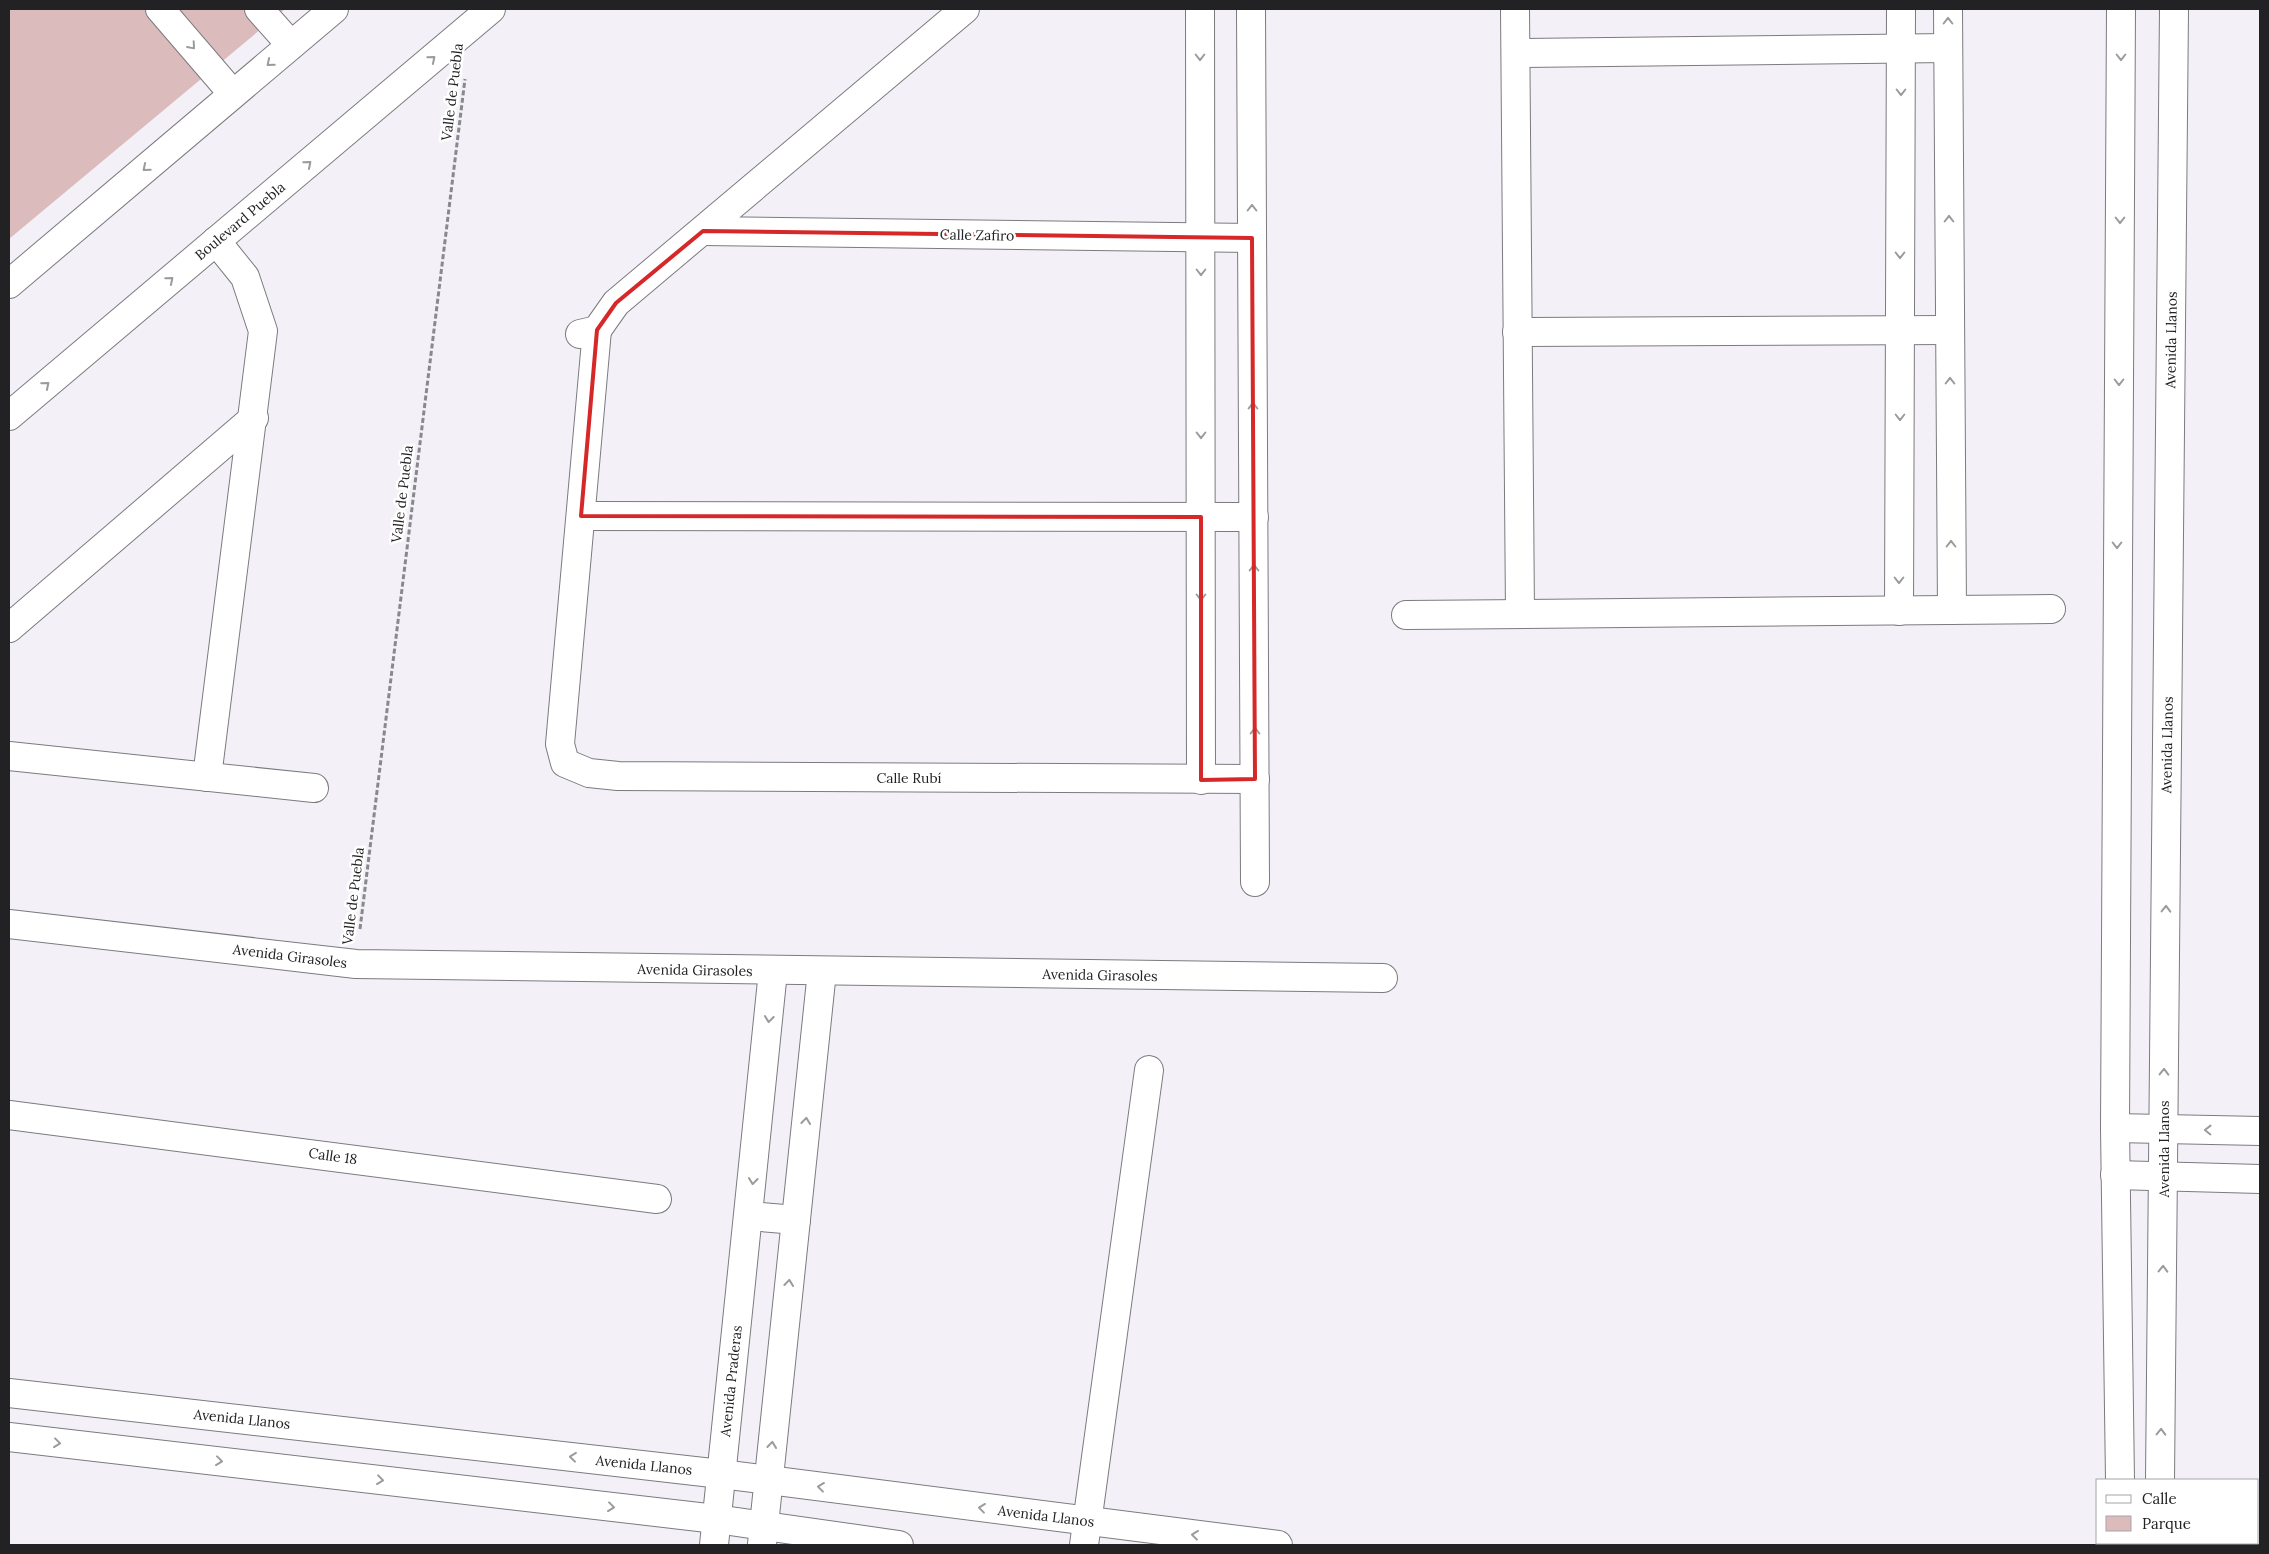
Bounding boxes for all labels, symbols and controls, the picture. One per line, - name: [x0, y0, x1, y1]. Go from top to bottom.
- one-way arrow: [1943, 17, 1953, 25]
- one-way arrow: [186, 40, 195, 49]
- street label: Valle de Puebla: [437, 42, 467, 143]
- one-way arrow: [1195, 54, 1205, 62]
- one-way arrow: [2116, 54, 2126, 62]
- one-way arrow: [426, 56, 435, 65]
- one-way arrow: [267, 57, 276, 65]
- one-way arrow: [1896, 89, 1906, 97]
- one-way arrow: [302, 160, 311, 169]
- one-way arrow: [143, 162, 152, 170]
- street label: Boulevard Puebla: [191, 178, 289, 264]
- one-way arrow: [1247, 204, 1257, 212]
- one-way arrow: [1944, 215, 1954, 222]
- one-way arrow: [2115, 216, 2125, 224]
- street label: Calle Zafiro: [940, 225, 1014, 245]
- one-way arrow: [1895, 252, 1905, 259]
- one-way arrow: [1196, 269, 1206, 277]
- one-way arrow: [164, 277, 173, 285]
- street label: Avenida Llanos: [2161, 291, 2181, 390]
- one-way arrow: [1945, 377, 1955, 385]
- one-way arrow: [2113, 379, 2124, 387]
- one-way arrow: [40, 382, 49, 390]
- one-way arrow: [1248, 401, 1258, 409]
- one-way arrow: [1895, 414, 1905, 422]
- one-way arrow: [1196, 432, 1206, 439]
- street label: Valle de Puebla: [387, 444, 417, 545]
- one-way arrow: [1946, 540, 1957, 548]
- one-way arrow: [2112, 542, 2122, 549]
- one-way arrow: [1249, 564, 1259, 572]
- one-way arrow: [1894, 576, 1904, 584]
- one-way arrow: [1196, 594, 1206, 602]
- street label: Avenida Llanos: [2157, 696, 2177, 795]
- one-way arrow: [1250, 726, 1260, 734]
- street label: Calle Rubí: [876, 769, 942, 787]
- street label: Valle de Puebla: [338, 846, 368, 947]
- one-way arrow: [2161, 905, 2171, 912]
- street label: Avenida Girasoles: [231, 940, 348, 972]
- street label: Avenida Girasoles: [636, 960, 753, 980]
- street label: Avenida Girasoles: [1041, 965, 1158, 985]
- one-way arrow: [763, 1016, 774, 1024]
- one-way arrow: [2159, 1067, 2169, 1075]
- street label: Avenida Llanos: [2155, 1100, 2173, 1199]
- one-way arrow: [801, 1117, 812, 1125]
- one-way arrow: [2204, 1125, 2212, 1135]
- street label: Calle 18: [308, 1144, 359, 1168]
- one-way arrow: [747, 1177, 758, 1185]
- one-way arrow: [2158, 1265, 2168, 1272]
- one-way arrow: [783, 1279, 794, 1287]
- street label: Avenida Praderas: [716, 1324, 746, 1439]
- street label: Avenida Llanos: [192, 1405, 291, 1433]
- one-way arrow: [2156, 1427, 2166, 1435]
- one-way arrow: [53, 1437, 61, 1448]
- one-way arrow: [766, 1440, 777, 1448]
- street label: Avenida Llanos: [594, 1451, 693, 1479]
- one-way arrow: [568, 1452, 576, 1463]
- one-way arrow: [215, 1455, 223, 1466]
- one-way arrow: [376, 1474, 384, 1485]
- legend: [2096, 1479, 2259, 1544]
- one-way arrow: [816, 1483, 825, 1493]
- text: Calle: [2142, 1489, 2177, 1508]
- one-way arrow: [607, 1501, 615, 1512]
- street label: Avenida Llanos: [996, 1501, 1095, 1531]
- one-way arrow: [978, 1503, 986, 1514]
- text: Parque: [2142, 1514, 2191, 1533]
- one-way arrow: [1191, 1530, 1199, 1541]

